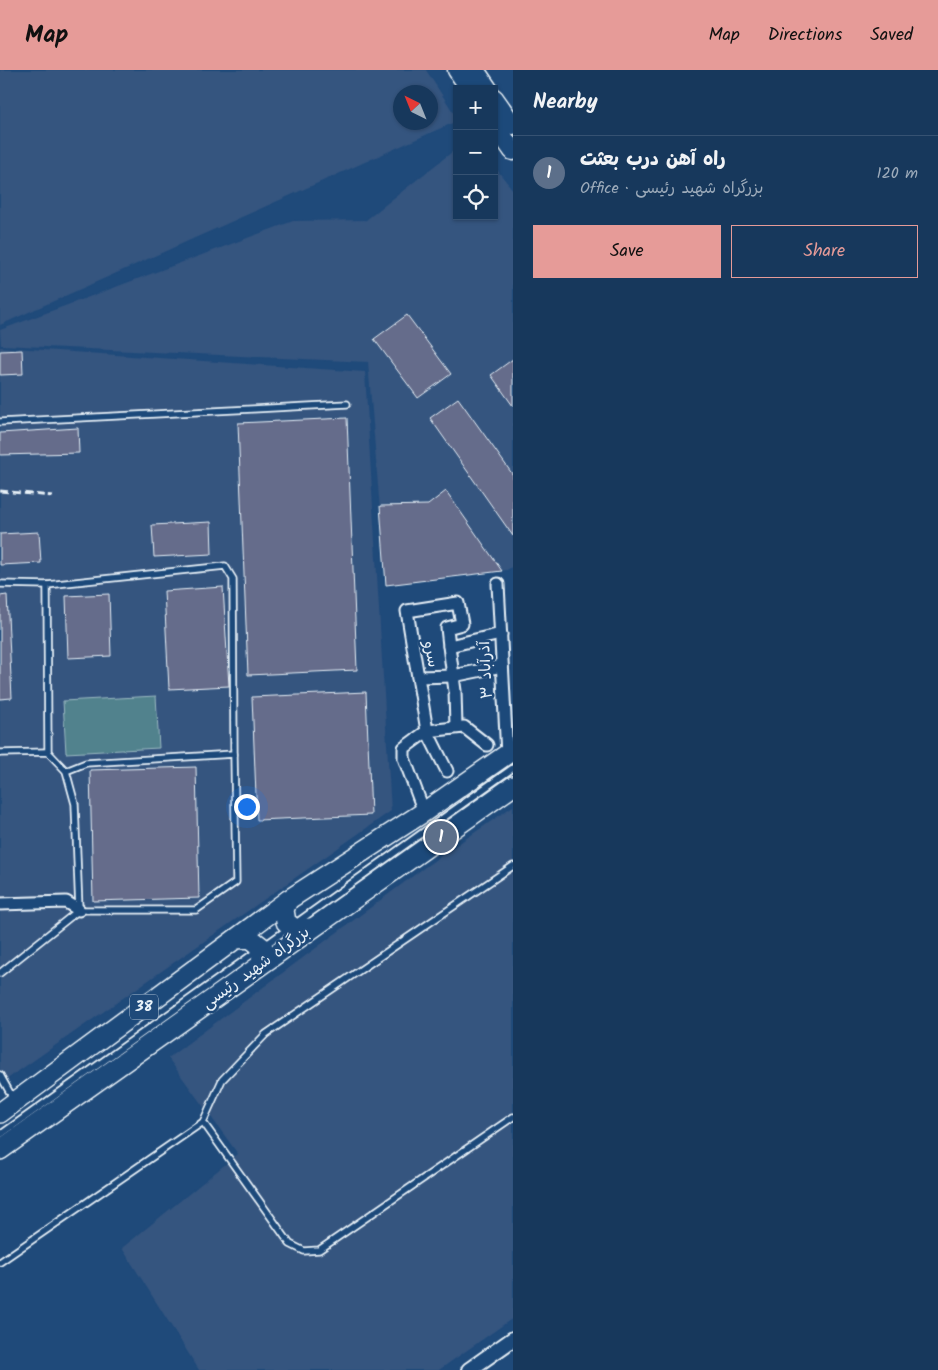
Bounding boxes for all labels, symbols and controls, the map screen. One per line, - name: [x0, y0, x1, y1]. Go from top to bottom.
- text: Map: [25, 16, 68, 55]
- text: Map: [708, 21, 740, 50]
- text: Directions: [768, 21, 842, 50]
- text: Saved: [870, 21, 913, 50]
- north arrow: [393, 85, 438, 130]
- map controls: [453, 85, 498, 220]
- button: +: [453, 85, 498, 130]
- text: Nearby: [533, 86, 598, 119]
- button: −: [453, 130, 498, 175]
- text: راه آهن درب بعثت: [580, 145, 726, 175]
- text: 1: [547, 161, 551, 186]
- text: 120 m: [877, 161, 918, 186]
- button: locate: [453, 175, 498, 220]
- text: Office · بزرگراه شهید رئیسی: [580, 176, 763, 201]
- button: Save: [533, 225, 721, 278]
- button: Share: [731, 225, 918, 278]
- street label: سرو: [416, 638, 446, 669]
- street label: ۳ آذرآباد: [472, 639, 500, 700]
- your location: [234, 794, 260, 820]
- pin: 1: [425, 818, 457, 856]
- street label: بزرگراه شهید رئیسی: [197, 920, 315, 1016]
- road number: 38: [130, 994, 158, 1020]

